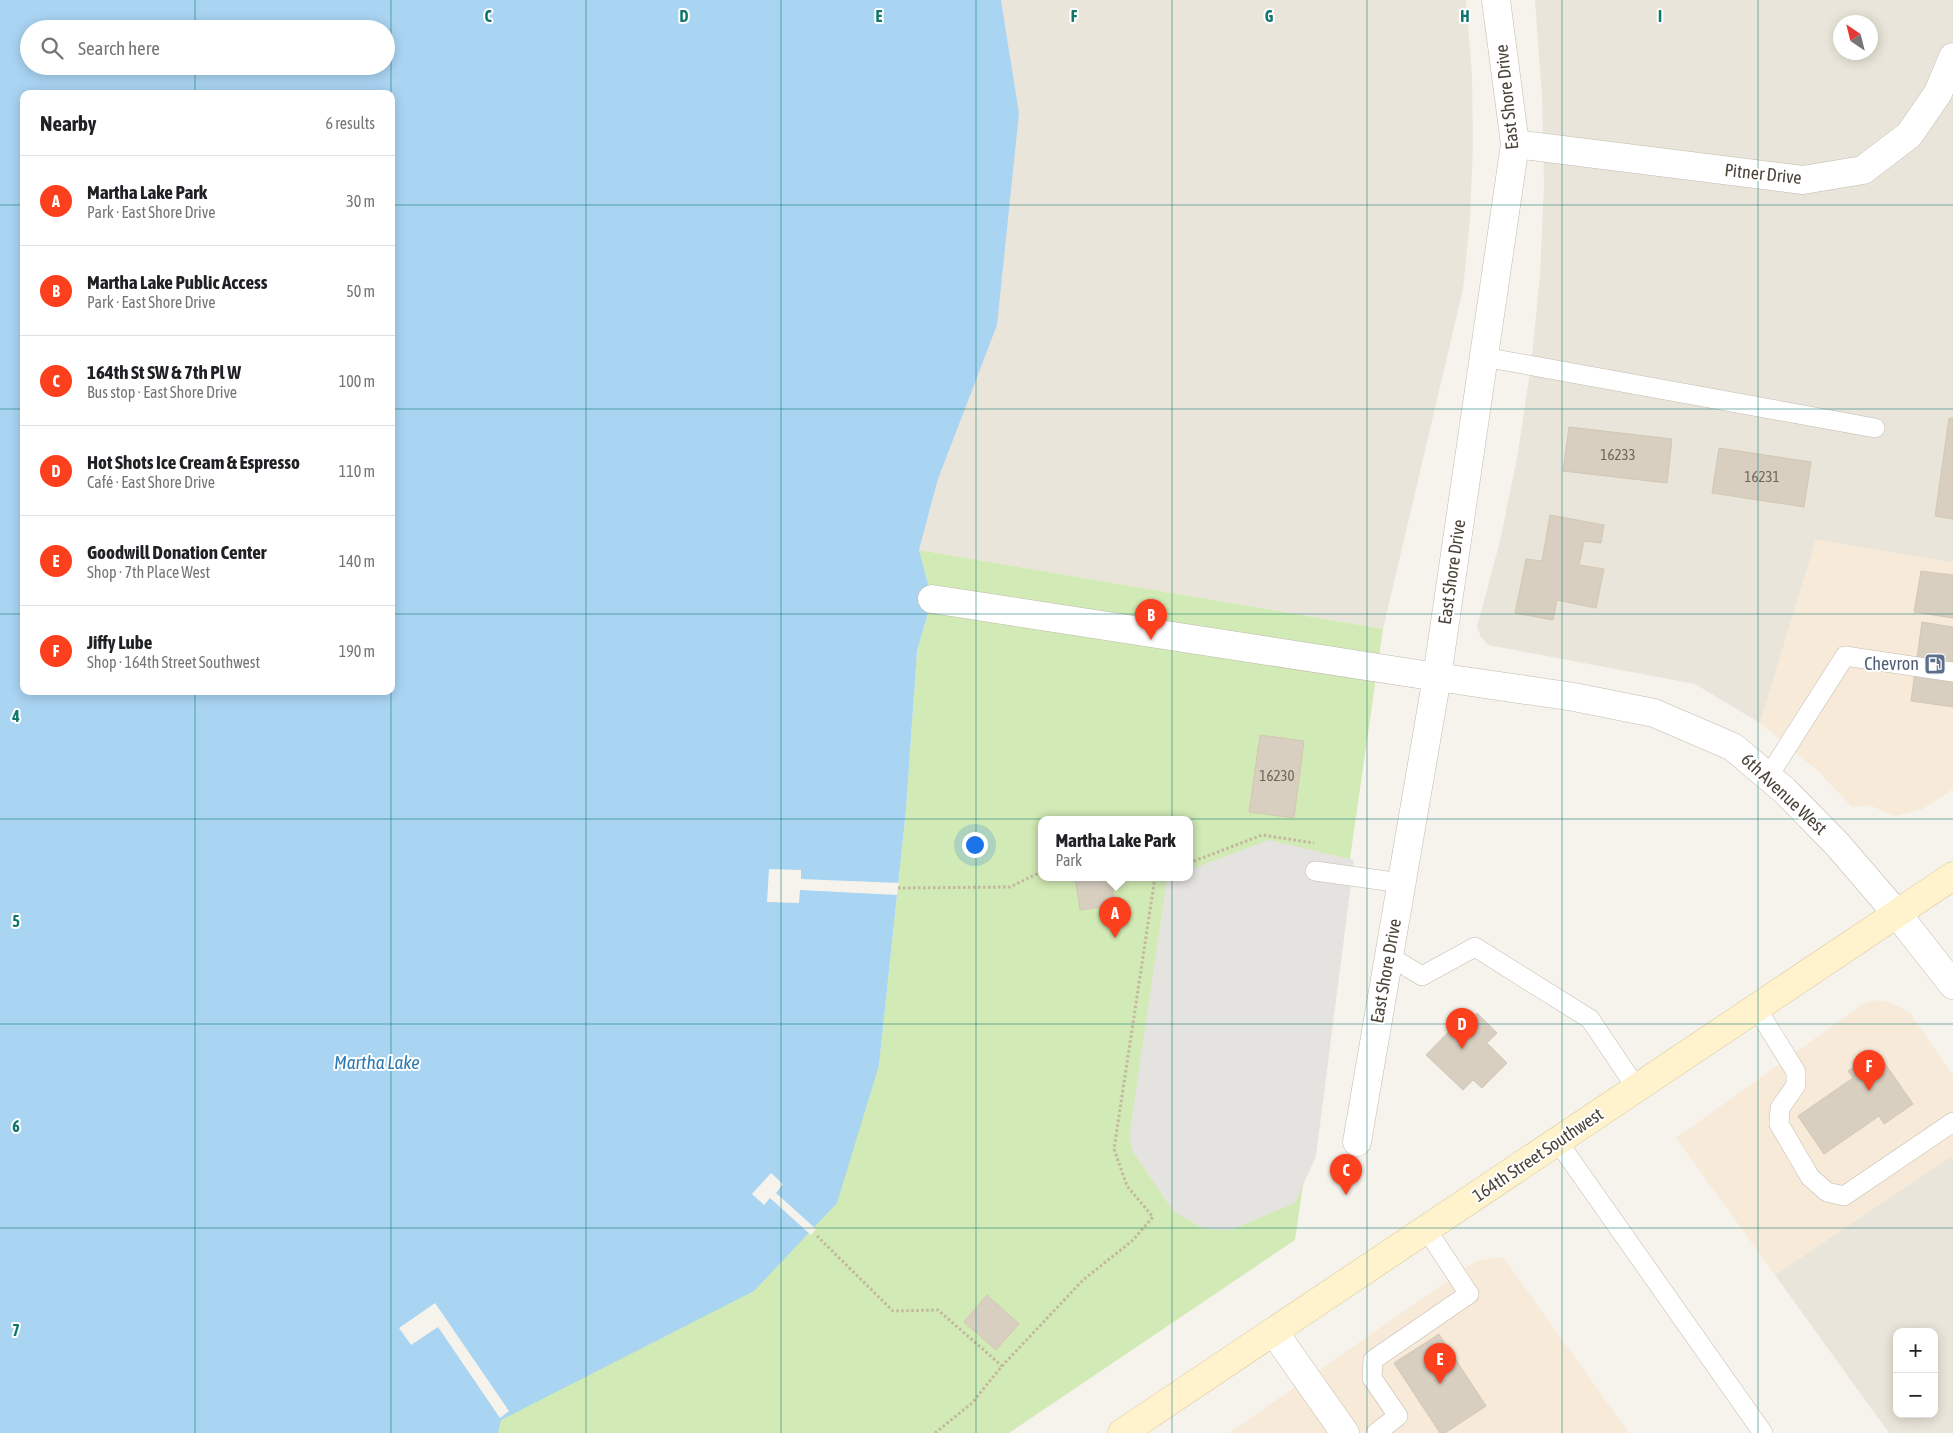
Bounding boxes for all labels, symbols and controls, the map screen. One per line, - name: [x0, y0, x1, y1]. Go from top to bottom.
- text: C: [484, 7, 492, 25]
- text: D: [680, 7, 689, 25]
- text: E: [876, 7, 883, 25]
- text: F: [1071, 7, 1078, 25]
- text: G: [1265, 7, 1274, 25]
- text: H: [1460, 7, 1470, 25]
- text: I: [1658, 7, 1662, 25]
- north arrow: [1833, 15, 1878, 60]
- search box: [20, 20, 395, 75]
- icon: search: [38, 34, 66, 62]
- text: Search here: [78, 37, 160, 59]
- street label: East Shore Drive: [1491, 43, 1522, 151]
- text: Nearby: [40, 111, 96, 135]
- text: 6 results: [325, 114, 375, 132]
- street label: Pitner Drive: [1723, 159, 1803, 188]
- text: Martha Lake Park: [87, 181, 207, 203]
- text: A: [52, 192, 60, 210]
- text: 30 m: [346, 192, 375, 210]
- text: Park · East Shore Drive: [87, 203, 215, 221]
- text: Martha Lake Public Access: [87, 271, 267, 293]
- text: B: [52, 282, 60, 300]
- text: 50 m: [346, 282, 375, 300]
- text: Park · East Shore Drive: [87, 293, 215, 311]
- text: 164th St SW & 7th Pl W: [87, 361, 241, 383]
- text: C: [52, 372, 60, 390]
- text: 100 m: [339, 372, 375, 390]
- text: Bus stop · East Shore Drive: [87, 383, 237, 401]
- house number: 16233: [1600, 446, 1636, 463]
- text: Hot Shots Ice Cream & Espresso: [87, 451, 300, 473]
- text: D: [52, 462, 60, 480]
- text: 110 m: [339, 462, 375, 480]
- house number: 16231: [1744, 468, 1780, 485]
- text: Café · East Shore Drive: [87, 473, 215, 491]
- street label: East Shore Drive: [1434, 518, 1469, 626]
- text: Goodwill Donation Center: [87, 541, 266, 563]
- text: E: [53, 552, 59, 570]
- text: 140 m: [339, 552, 375, 570]
- text: Shop · 7th Place West: [87, 563, 210, 581]
- pin: B: [1135, 599, 1167, 640]
- text: Jiffy Lube: [87, 631, 152, 653]
- text: F: [53, 642, 59, 660]
- text: 190 m: [339, 642, 375, 660]
- fuel station icon: Chevron: [1923, 652, 1947, 676]
- text: Shop · 164th Street Southwest: [87, 653, 260, 671]
- place label: Chevron: [1864, 653, 1919, 674]
- text: 4: [11, 707, 20, 725]
- street label: 6th Avenue West: [1737, 749, 1831, 839]
- house number: 16230: [1259, 767, 1295, 784]
- popup: [1038, 816, 1193, 881]
- text: Martha Lake Park: [1055, 829, 1176, 851]
- your location: [962, 832, 988, 858]
- text: Park: [1055, 851, 1082, 869]
- pin: A: [1099, 897, 1131, 938]
- text: 5: [12, 912, 20, 930]
- street label: East Shore Drive: [1366, 917, 1405, 1025]
- pin: D: [1446, 1008, 1478, 1049]
- pin: F: [1853, 1050, 1885, 1091]
- water label: Martha Lake: [334, 1051, 420, 1073]
- street label: 164th Street Southwest: [1469, 1103, 1607, 1206]
- text: 6: [12, 1117, 20, 1135]
- pin: C: [1330, 1154, 1362, 1195]
- text: 7: [12, 1321, 20, 1339]
- map controls: [1893, 1328, 1938, 1418]
- button: +: [1893, 1328, 1938, 1373]
- pin: E: [1424, 1343, 1456, 1384]
- button: −: [1893, 1373, 1938, 1418]

